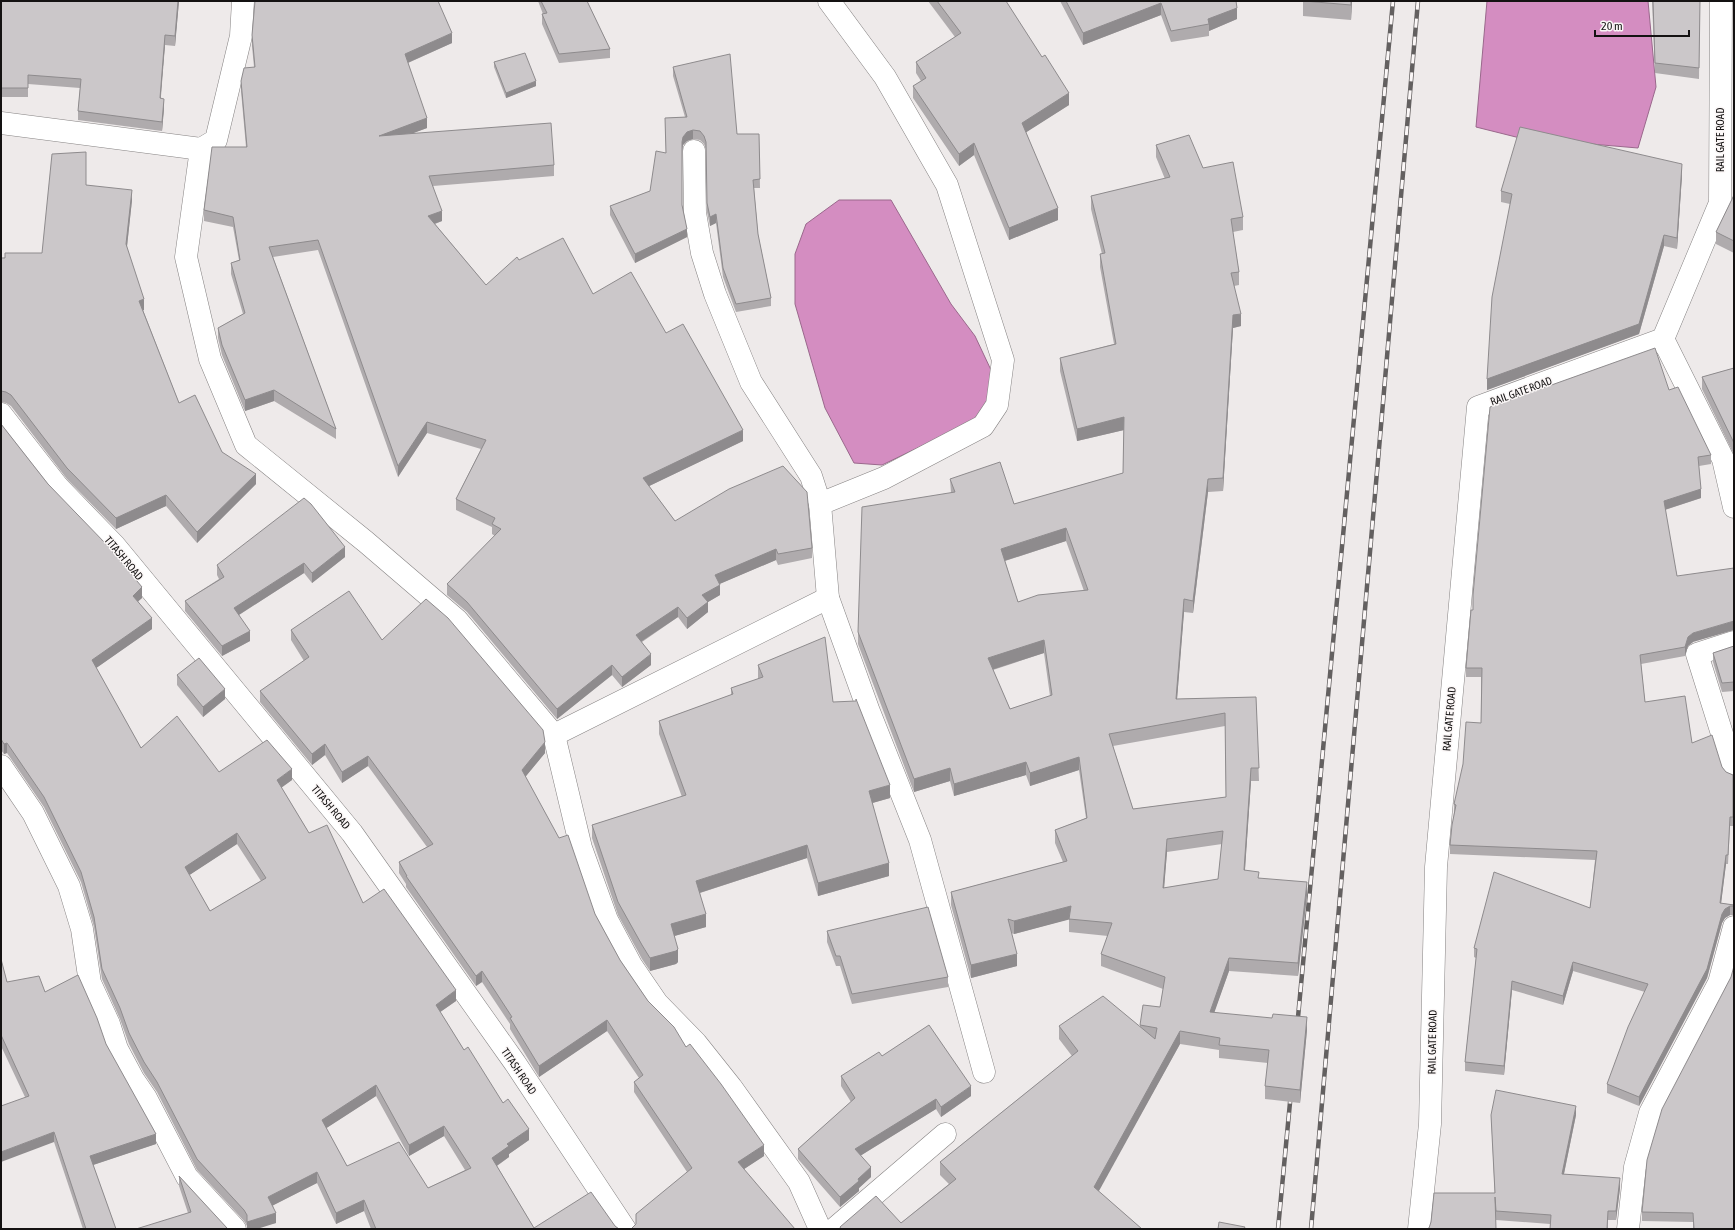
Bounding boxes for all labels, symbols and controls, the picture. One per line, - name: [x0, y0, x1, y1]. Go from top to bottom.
- scale bar: [1595, 12, 1689, 38]
- text: 20 m: [1601, 19, 1623, 33]
- street label: RAIL GATE ROAD: [1714, 108, 1726, 172]
- street label: RAIL GATE ROAD: [1489, 374, 1553, 408]
- street label: TITASH ROAD: [102, 534, 146, 582]
- street label: RAIL GATE ROAD: [1440, 686, 1458, 752]
- street label: TITASH ROAD: [309, 783, 353, 831]
- street label: RAIL GATE ROAD: [1425, 1010, 1439, 1074]
- street label: TITASH ROAD: [499, 1046, 539, 1096]

